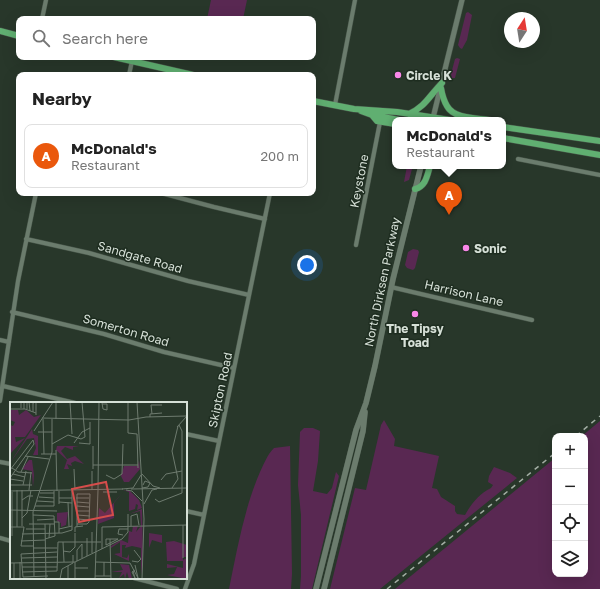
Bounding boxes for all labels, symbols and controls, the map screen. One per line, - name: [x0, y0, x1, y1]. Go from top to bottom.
- north arrow: [504, 12, 540, 48]
- search box: [16, 16, 316, 60]
- icon: search: [30, 27, 52, 49]
- text: Search here: [62, 29, 148, 47]
- place label: Circle K: [406, 68, 452, 83]
- marker: Circle K: [393, 70, 403, 80]
- text: Nearby: [32, 88, 92, 109]
- popup: [392, 117, 506, 169]
- text: McDonald's: [406, 126, 492, 144]
- text: McDonald's: [71, 139, 157, 157]
- text: Restaurant: [406, 144, 475, 160]
- text: A: [41, 148, 51, 164]
- text: 200 m: [261, 148, 299, 164]
- street label: Keystone: [346, 153, 372, 209]
- text: Restaurant: [71, 157, 140, 173]
- pin: A: [436, 182, 462, 215]
- street label: North Dirksen Parkway: [361, 216, 403, 348]
- street label: Sandgate Road: [96, 238, 184, 276]
- place label: Sonic: [474, 241, 507, 256]
- marker: Sonic: [461, 243, 471, 253]
- your location: [297, 255, 317, 275]
- street label: Harrison Lane: [423, 277, 505, 309]
- marker: The Tipsy Toad: [410, 309, 420, 319]
- street label: Somerton Road: [81, 311, 171, 349]
- place label: The Tipsy Toad: [386, 321, 444, 350]
- street label: Skipton Road: [205, 351, 235, 429]
- inset map: [10, 402, 187, 579]
- map controls: [552, 433, 588, 577]
- button: +: [552, 433, 588, 469]
- button: −: [552, 469, 588, 505]
- button: locate: [552, 505, 588, 541]
- button: layers: [552, 541, 588, 577]

